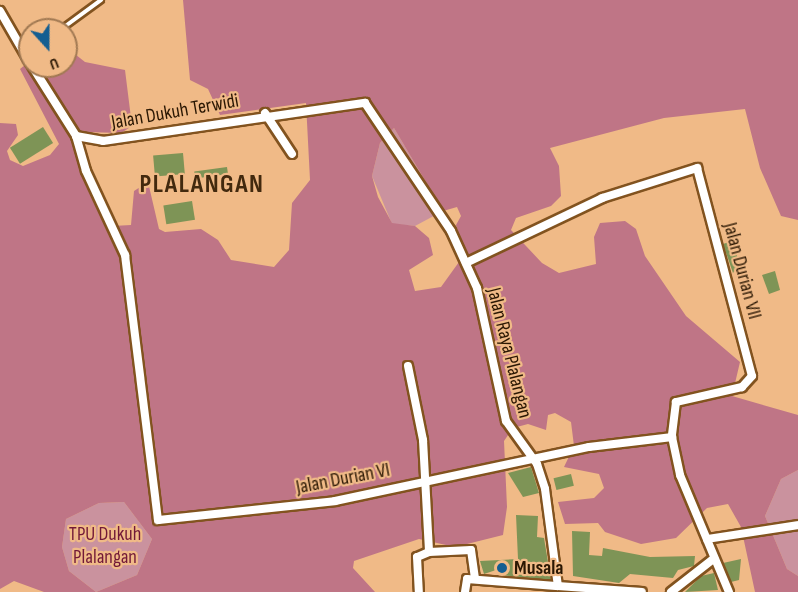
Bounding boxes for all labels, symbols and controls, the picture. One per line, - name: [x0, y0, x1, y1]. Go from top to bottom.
- north arrow: [18, 18, 78, 78]
- text: U: [47, 53, 61, 74]
- street label: Jalan Dukuh Terwidi: [110, 89, 240, 135]
- district label: PLALANGAN: [140, 169, 264, 201]
- street label: Jalan Durian VII: [718, 220, 766, 322]
- street label: Jalan Raya Plalangan: [481, 285, 537, 421]
- street label: Jalan Durian VI: [294, 458, 392, 500]
- park label: TPU Dukuh Plalangan: [69, 523, 141, 570]
- place label: Musala: [514, 556, 563, 580]
- marker: Musala: [495, 561, 509, 575]

